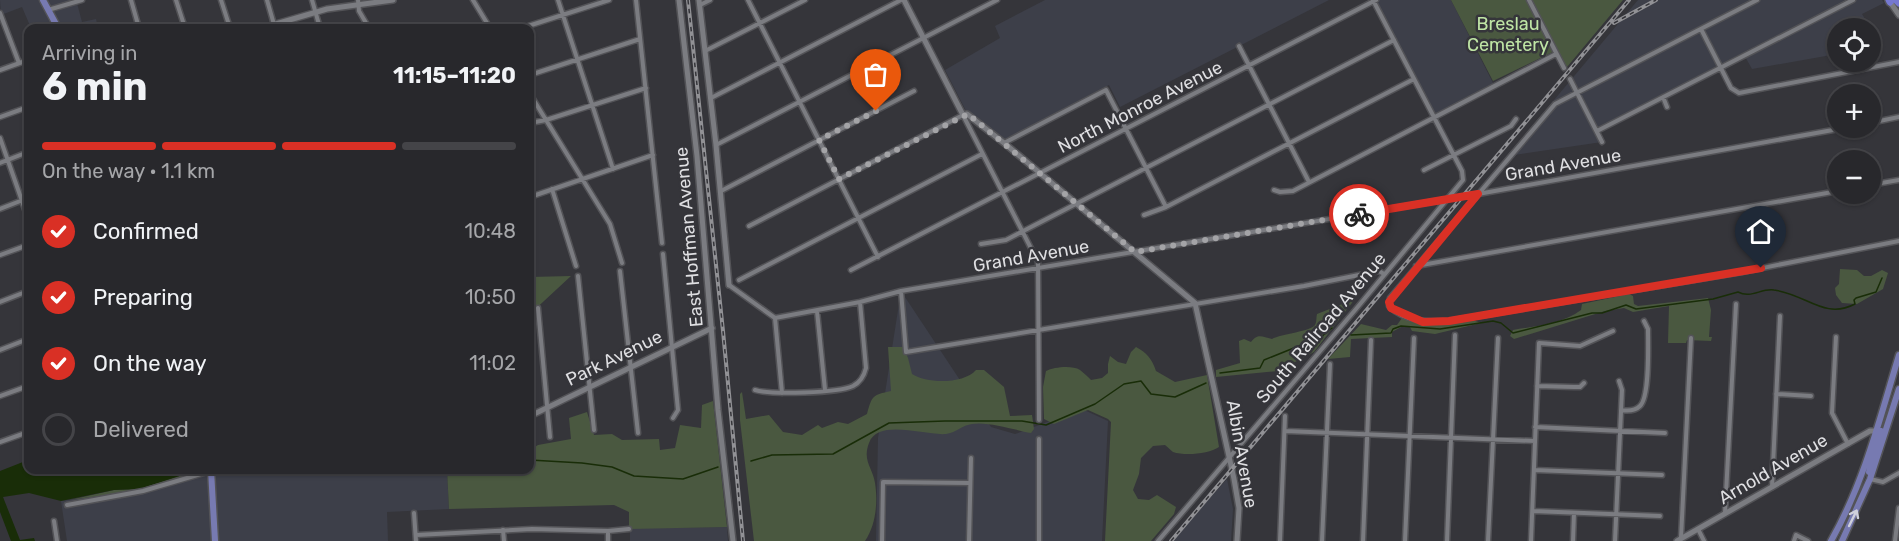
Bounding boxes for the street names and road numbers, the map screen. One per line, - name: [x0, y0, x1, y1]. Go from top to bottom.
- street label: North Monroe Avenue: [1054, 56, 1226, 158]
- street label: Grand Avenue: [1503, 144, 1623, 186]
- street label: East Hoffman Avenue: [670, 146, 708, 328]
- street label: Grand Avenue: [971, 235, 1091, 277]
- street label: South Railroad Avenue: [1252, 248, 1390, 408]
- street label: Park Avenue: [562, 325, 666, 391]
- street label: Albin Avenue: [1222, 398, 1262, 510]
- street label: Arnold Avenue: [1715, 429, 1831, 509]

